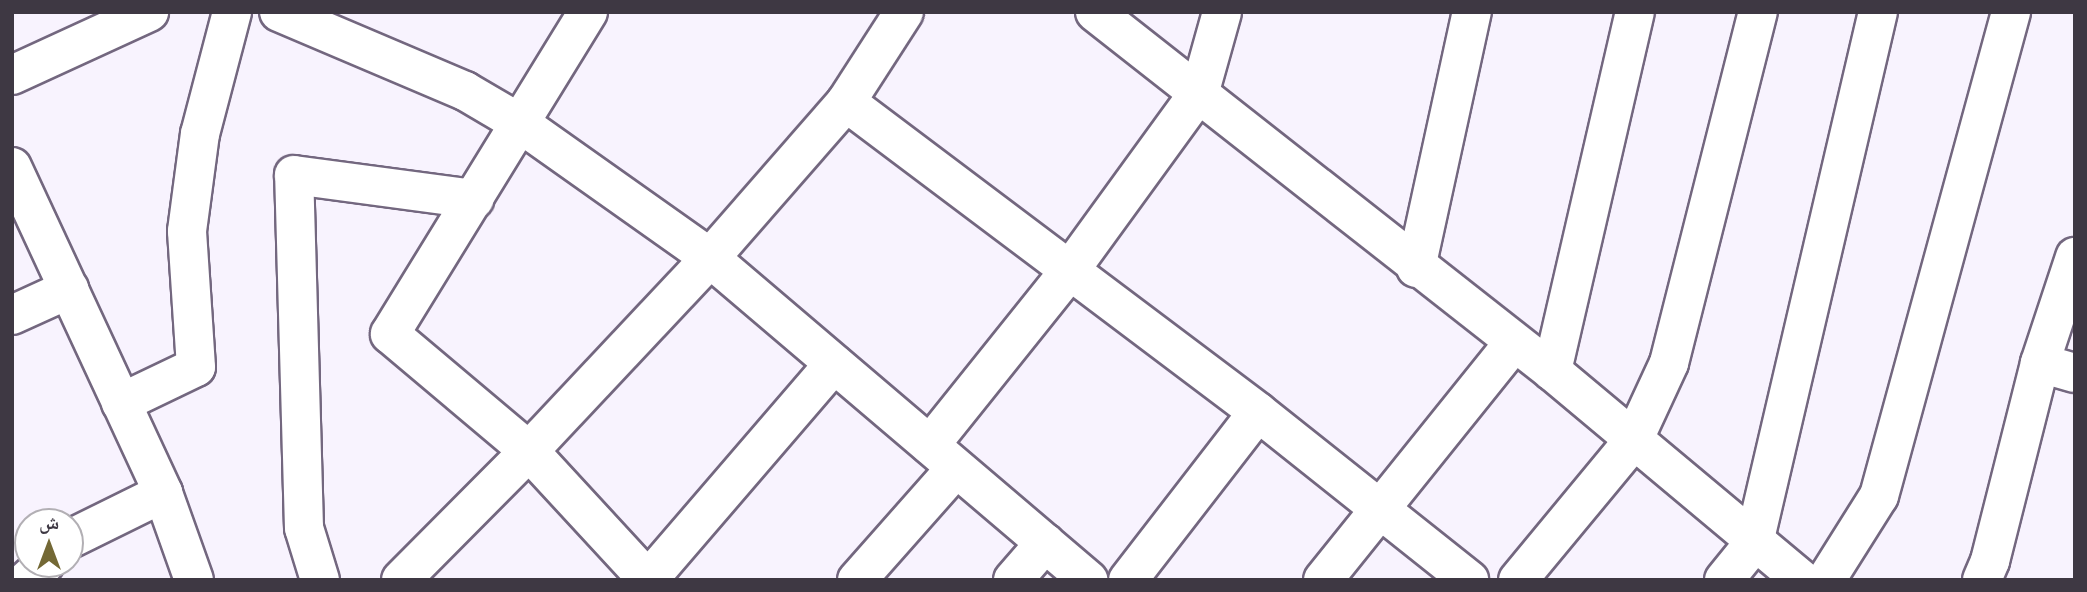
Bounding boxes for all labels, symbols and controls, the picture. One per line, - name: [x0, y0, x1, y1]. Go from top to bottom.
- north arrow: [14, 508, 84, 578]
- text: ش: [39, 514, 59, 533]

